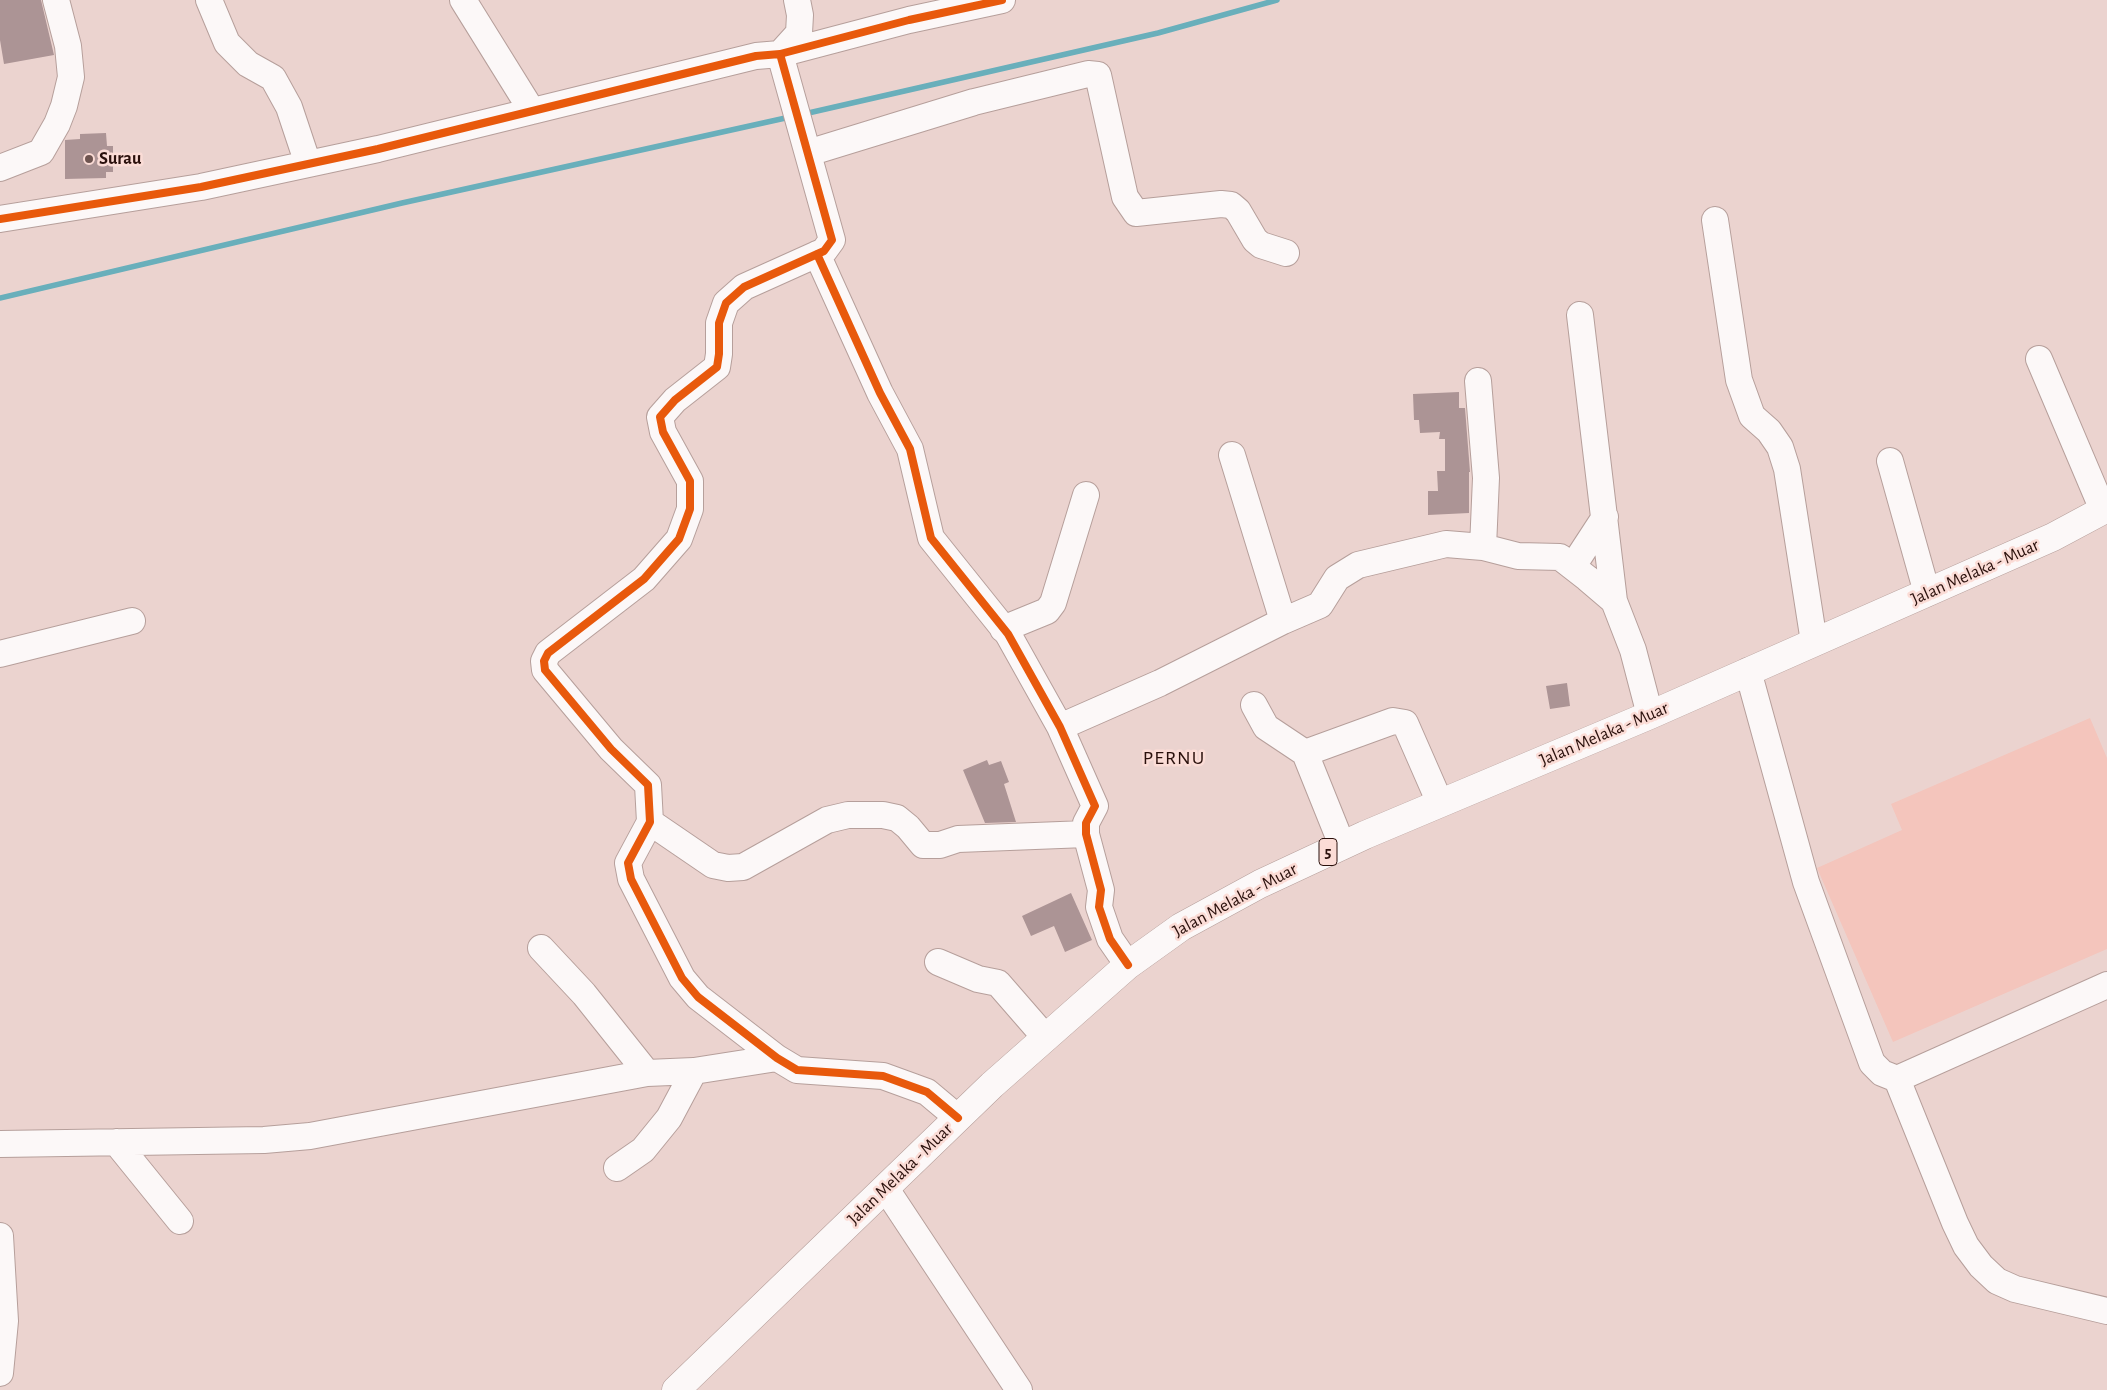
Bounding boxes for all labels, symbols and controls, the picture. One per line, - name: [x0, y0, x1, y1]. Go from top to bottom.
- place label: Surau: [99, 148, 141, 170]
- marker: Surau: [83, 153, 95, 165]
- street label: Jalan Melaka - Muar: [1908, 534, 2042, 610]
- street label: Jalan Melaka - Muar: [1536, 697, 1672, 771]
- district label: PERNU: [1142, 746, 1206, 770]
- road number: 5: [1319, 839, 1337, 866]
- street label: Jalan Melaka - Muar: [1169, 858, 1301, 942]
- street label: Jalan Melaka - Muar: [843, 1118, 957, 1230]

